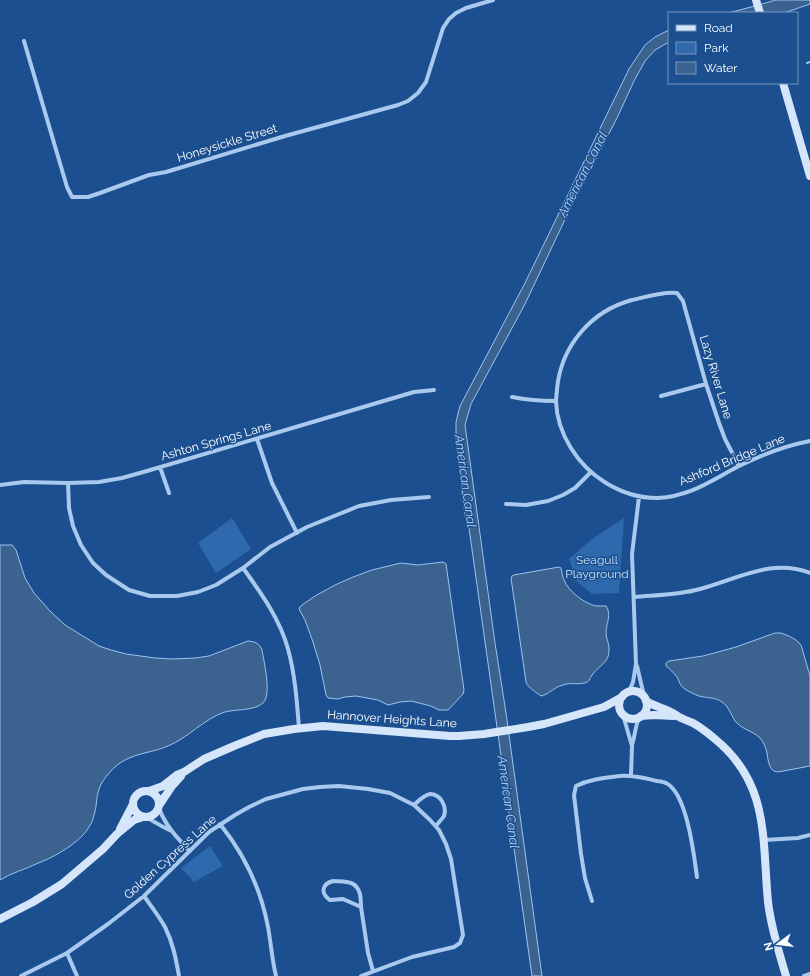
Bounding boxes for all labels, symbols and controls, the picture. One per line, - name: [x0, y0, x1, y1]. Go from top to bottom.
- legend: [668, 12, 798, 84]
- text: Road: [704, 21, 733, 35]
- text: Park: [704, 41, 729, 55]
- text: Water: [704, 61, 738, 75]
- street label: Honeysickle Street: [175, 121, 279, 165]
- water label: American Canal: [554, 128, 611, 220]
- street label: Lazy River Lane: [697, 333, 735, 421]
- street label: Ashton Springs Lane: [159, 419, 273, 463]
- street label: Ashford Bridge Lane: [677, 431, 787, 489]
- water label: American Canal: [451, 433, 480, 529]
- park label: Seagull Playground: [565, 553, 629, 581]
- street label: Hannover Heights Lane: [327, 707, 457, 731]
- water label: American Canal: [494, 754, 523, 850]
- street label: Golden Cypress Lane: [121, 812, 219, 902]
- north arrow: [758, 924, 798, 964]
- text: N: [761, 941, 776, 952]

